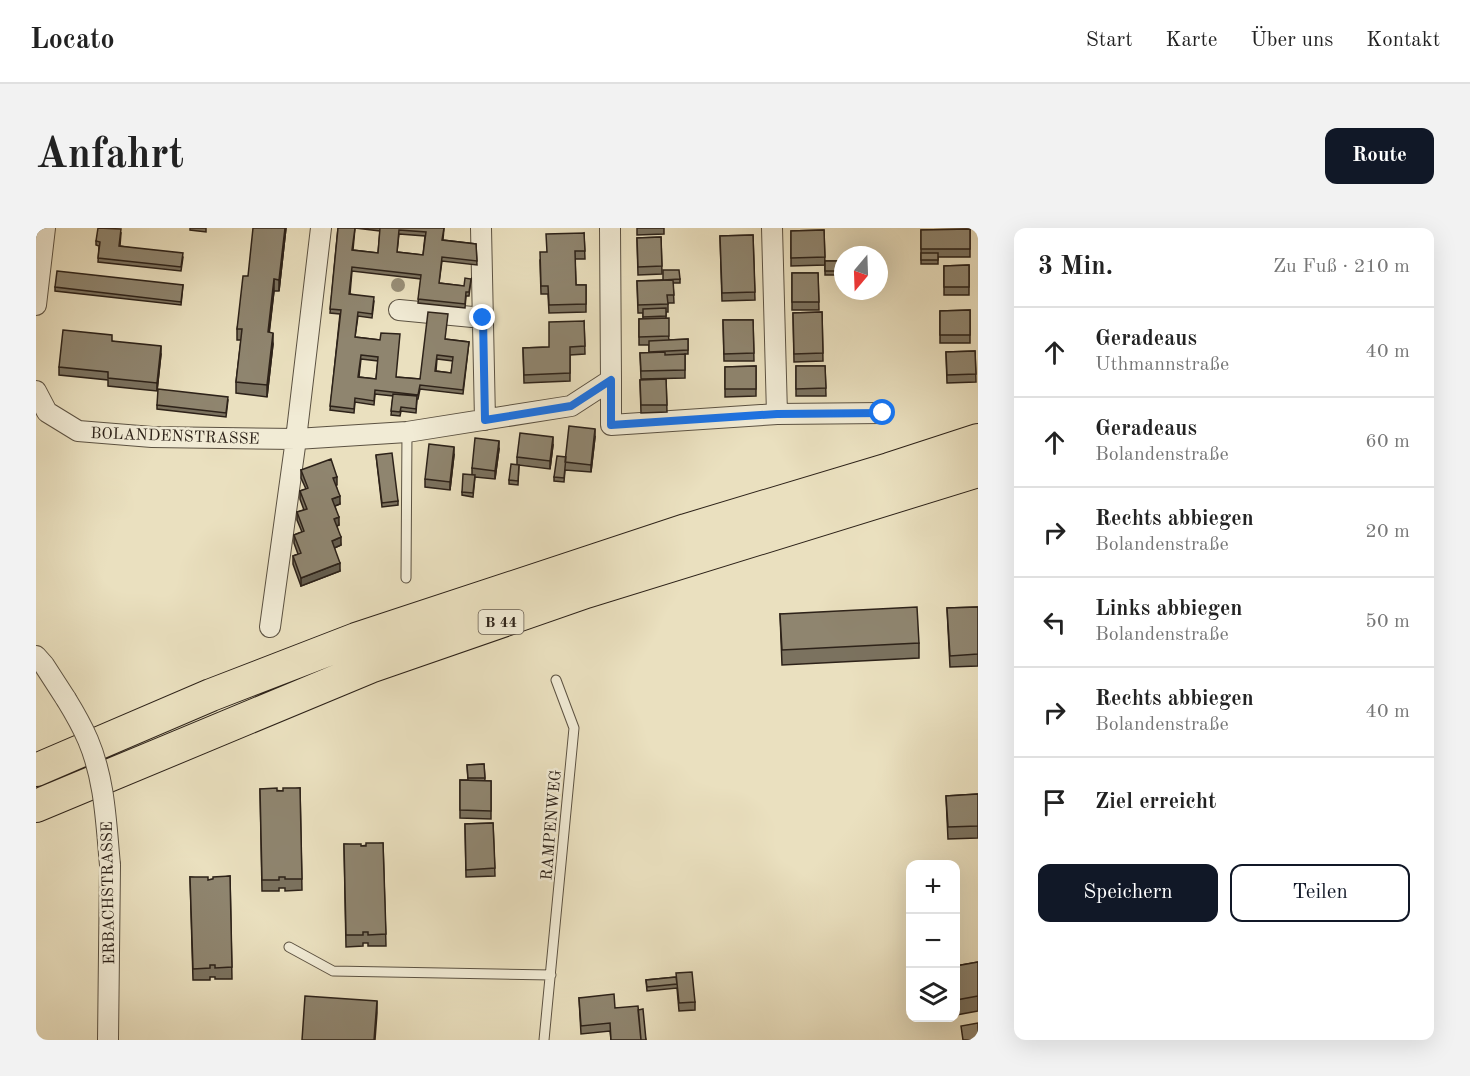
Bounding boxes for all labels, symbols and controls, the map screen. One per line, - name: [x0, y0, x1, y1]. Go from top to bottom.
- text: Locato: [30, 27, 115, 55]
- text: Start: [1086, 30, 1133, 51]
- text: Karte: [1166, 30, 1217, 51]
- text: Über uns: [1250, 30, 1333, 51]
- text: Kontakt: [1366, 30, 1440, 51]
- button: Route: [1325, 128, 1434, 184]
- text: Anfahrt: [36, 135, 184, 177]
- north arrow: [834, 246, 888, 300]
- text: 3 Min.: [1038, 254, 1113, 280]
- text: Zu Fuß · 210 m: [1273, 257, 1410, 277]
- route end: [469, 304, 495, 330]
- text: Geradeaus: [1095, 328, 1197, 350]
- icon: ahead: [1038, 336, 1071, 369]
- text: 40 m: [1365, 342, 1410, 362]
- text: Uthmannstraße: [1095, 355, 1229, 375]
- route start: [869, 399, 895, 425]
- text: Geradeaus: [1095, 418, 1197, 440]
- street label: BOLANDENSTRASSE: [90, 426, 260, 448]
- icon: ahead: [1038, 426, 1071, 459]
- text: 60 m: [1365, 432, 1410, 452]
- text: Bolandenstraße: [1095, 445, 1229, 465]
- text: Rechts abbiegen: [1095, 508, 1254, 530]
- icon: right: [1038, 516, 1071, 549]
- text: 20 m: [1365, 522, 1410, 542]
- text: Bolandenstraße: [1095, 535, 1229, 555]
- text: Links abbiegen: [1095, 598, 1243, 620]
- icon: left: [1038, 606, 1071, 639]
- road number: B 44: [478, 610, 524, 634]
- text: 50 m: [1365, 612, 1410, 632]
- text: Bolandenstraße: [1095, 625, 1229, 645]
- text: Rechts abbiegen: [1095, 688, 1254, 710]
- icon: right: [1038, 696, 1071, 729]
- text: 40 m: [1365, 702, 1410, 722]
- text: Bolandenstraße: [1095, 715, 1229, 735]
- street label: RAMPENWEG: [539, 769, 565, 881]
- icon: arrive: [1038, 786, 1071, 819]
- text: Ziel erreicht: [1095, 791, 1216, 813]
- street label: ERBACHSTRASSE: [100, 821, 118, 965]
- map controls: [906, 860, 960, 1022]
- button: +: [906, 860, 960, 914]
- button: Speichern: [1038, 864, 1218, 922]
- button: Teilen: [1230, 864, 1410, 922]
- button: −: [906, 914, 960, 968]
- button: layers: [906, 968, 960, 1022]

